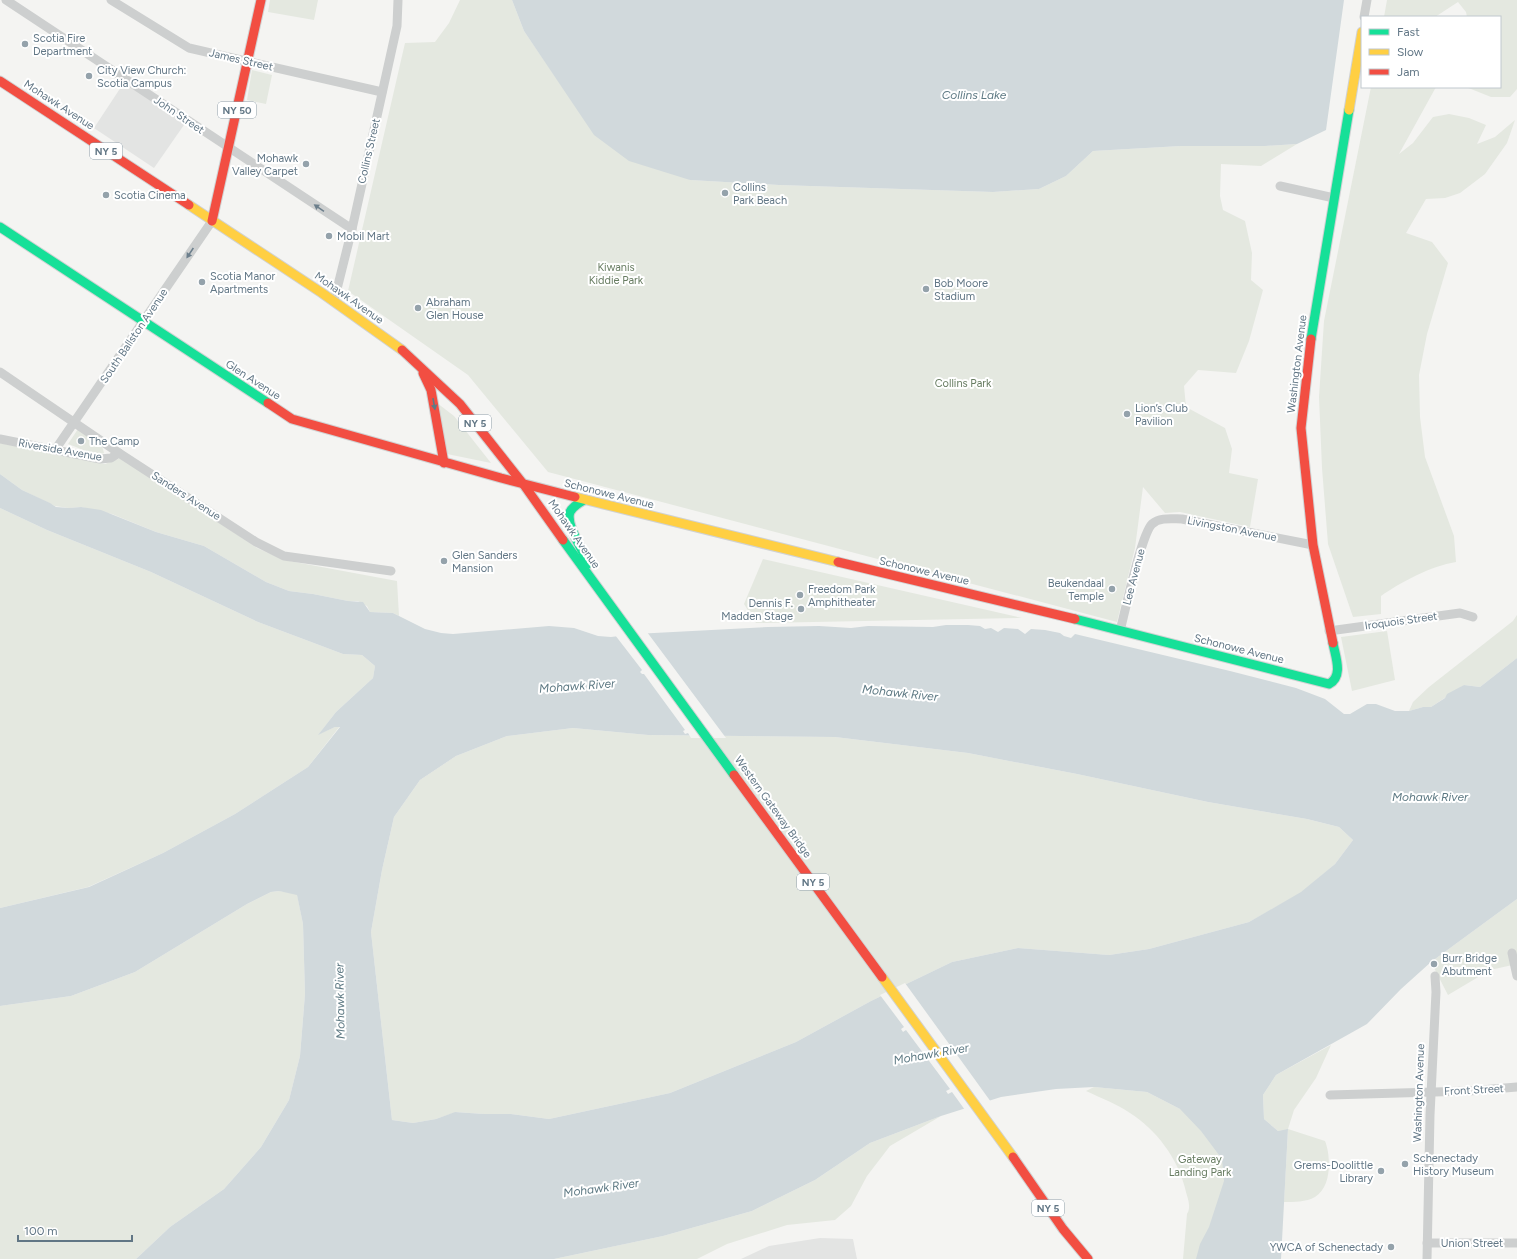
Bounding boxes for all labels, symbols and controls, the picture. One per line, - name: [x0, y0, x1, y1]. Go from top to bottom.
- legend: [1361, 16, 1501, 88]
- text: Fast: [1397, 25, 1420, 39]
- place label: Scotia Fire Department: [33, 32, 92, 58]
- marker: Scotia Fire Department: [20, 39, 30, 49]
- text: Slow: [1397, 45, 1424, 59]
- street label: James Street: [208, 46, 274, 74]
- place label: City View Church: Scotia Campus: [97, 64, 187, 90]
- text: Jam: [1397, 65, 1420, 79]
- marker: City View Church: Scotia Campus: [84, 71, 94, 81]
- street label: Mohawk Avenue: [21, 77, 97, 133]
- water label: Collins Lake: [942, 88, 1007, 102]
- street label: John Street: [151, 93, 207, 137]
- road number: NY 50: [218, 102, 256, 118]
- street label: Collins Street: [355, 117, 383, 185]
- road number: NY 5: [90, 143, 122, 159]
- place label: Mohawk Valley Carpet: [232, 152, 299, 178]
- marker: Mohawk Valley Carpet: [301, 159, 311, 169]
- place label: Collins Park Beach: [733, 181, 787, 207]
- marker: Collins Park Beach: [720, 188, 730, 198]
- place label: Scotia Cinema: [114, 189, 186, 202]
- marker: Scotia Cinema: [101, 190, 111, 200]
- one-way arrow: [314, 204, 324, 212]
- place label: Mobil Mart: [337, 230, 390, 243]
- marker: Mobil Mart: [324, 231, 334, 241]
- one-way arrow: [186, 248, 194, 258]
- park label: Kiwanis Kiddie Park: [589, 261, 644, 287]
- street label: Mohawk Avenue: [312, 269, 386, 327]
- place label: Scotia Manor Apartments: [210, 270, 276, 296]
- marker: Scotia Manor Apartments: [197, 277, 207, 287]
- place label: Bob Moore Stadium: [934, 277, 988, 303]
- marker: Bob Moore Stadium: [921, 284, 931, 294]
- street label: South Ballston Avenue: [98, 286, 170, 386]
- place label: Abraham Glen House: [426, 296, 484, 322]
- marker: Abraham Glen House: [413, 303, 423, 313]
- street label: Washington Avenue: [1285, 314, 1309, 414]
- street label: Glen Avenue: [223, 357, 283, 403]
- park label: Collins Park: [935, 377, 992, 390]
- one-way arrow: [431, 398, 437, 410]
- place label: Lion’s Club Pavilion: [1135, 402, 1188, 428]
- marker: Lion’s Club Pavilion: [1122, 409, 1132, 419]
- road number: NY 5: [459, 415, 491, 431]
- place label: The Camp: [89, 435, 140, 448]
- street label: Riverside Avenue: [17, 436, 103, 464]
- marker: The Camp: [76, 436, 86, 446]
- street label: Sanders Avenue: [149, 469, 223, 523]
- street label: Schonowe Avenue: [563, 477, 655, 511]
- street label: Mohawk Avenue: [545, 497, 603, 571]
- street label: Livingston Avenue: [1186, 514, 1278, 544]
- street label: Lee Avenue: [1120, 547, 1148, 607]
- place label: Glen Sanders Mansion: [452, 549, 517, 575]
- street label: Schonowe Avenue: [878, 554, 970, 588]
- marker: Glen Sanders Mansion: [439, 556, 449, 566]
- place label: Beukendaal Temple: [1048, 577, 1104, 603]
- place label: Freedom Park Amphitheater: [808, 583, 876, 609]
- marker: Beukendaal Temple: [1107, 584, 1117, 594]
- marker: Freedom Park Amphitheater: [795, 590, 805, 600]
- place label: Dennis F. Madden Stage: [721, 597, 793, 623]
- marker: Dennis F. Madden Stage: [796, 604, 806, 614]
- street label: Iroquois Street: [1364, 609, 1438, 633]
- street label: Schonowe Avenue: [1193, 632, 1285, 666]
- water label: Mohawk River: [539, 676, 616, 696]
- water label: Mohawk River: [861, 682, 940, 704]
- street label: Western Gateway Bridge: [732, 754, 814, 860]
- water label: Mohawk River: [1392, 790, 1469, 804]
- road number: NY 5: [797, 874, 829, 890]
- place label: Burr Bridge Abutment: [1442, 952, 1497, 978]
- marker: Burr Bridge Abutment: [1429, 959, 1439, 969]
- water label: Mohawk River: [332, 962, 348, 1039]
- water label: Mohawk River: [892, 1040, 971, 1068]
- street label: Washington Avenue: [1411, 1043, 1427, 1143]
- street label: Front Street: [1444, 1082, 1504, 1098]
- place label: Schenectady History Museum: [1413, 1152, 1494, 1178]
- park label: Gateway Landing Park: [1169, 1153, 1232, 1179]
- place label: Grems-Doolittle Library: [1294, 1159, 1373, 1185]
- marker: Schenectady History Museum: [1400, 1159, 1410, 1169]
- marker: Grems-Doolittle Library: [1376, 1166, 1386, 1176]
- water label: Mohawk River: [562, 1176, 641, 1200]
- road number: NY 5: [1032, 1200, 1064, 1216]
- scale bar: [18, 1217, 132, 1243]
- text: 100 m: [24, 1224, 58, 1238]
- street label: Union Street: [1441, 1237, 1503, 1250]
- place label: YWCA of Schenectady: [1270, 1241, 1383, 1254]
- marker: YWCA of Schenectady: [1386, 1242, 1396, 1252]

